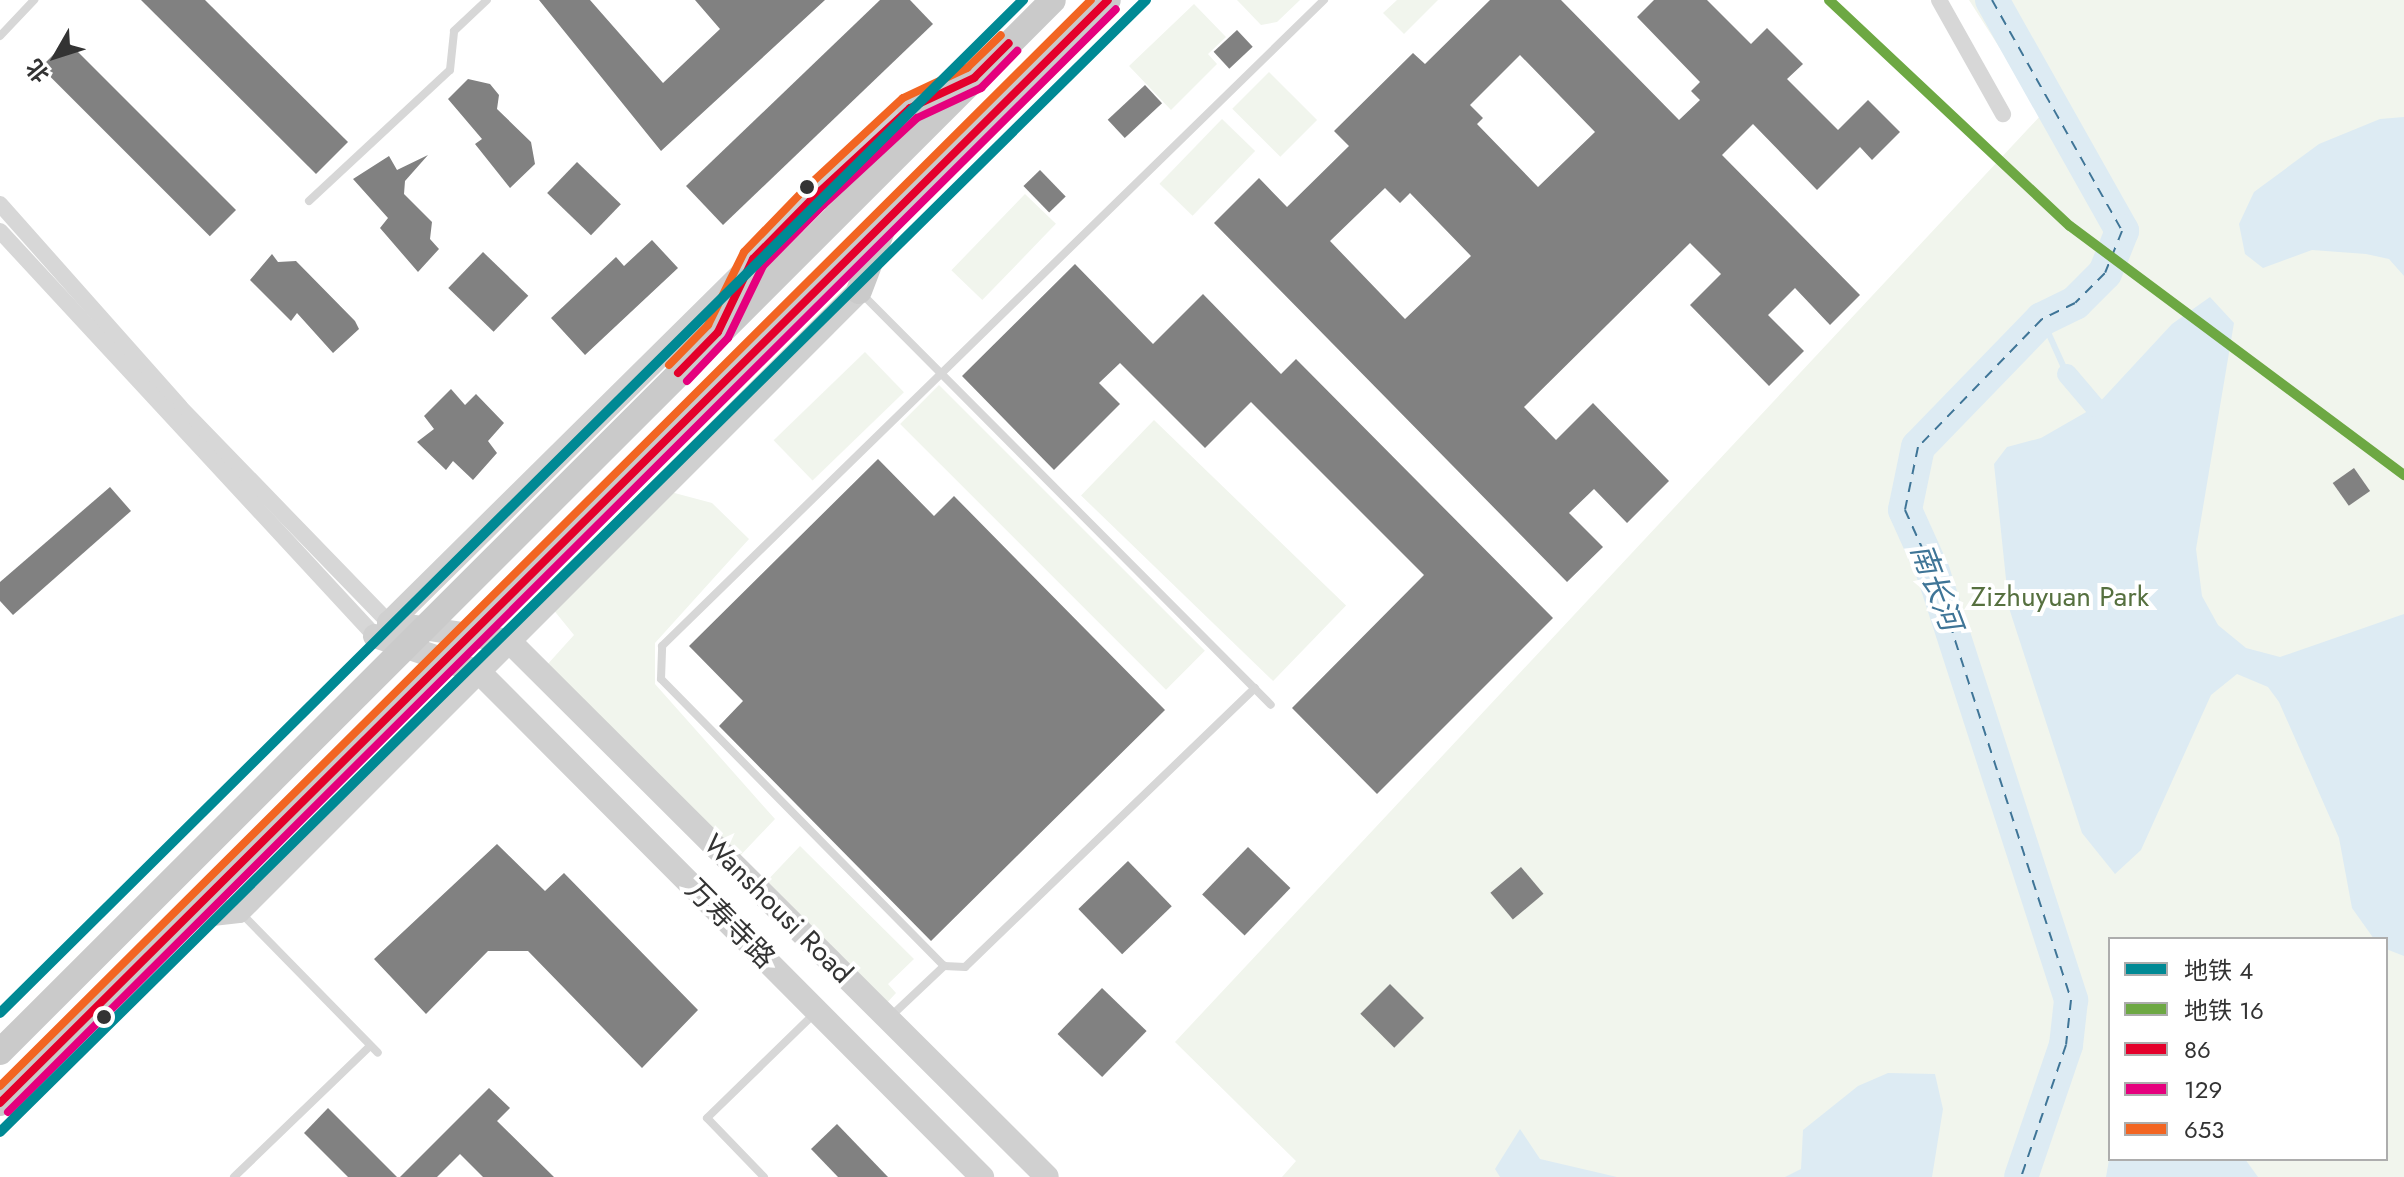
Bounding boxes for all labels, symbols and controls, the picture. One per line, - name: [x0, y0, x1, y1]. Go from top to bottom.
- north arrow: [16, 16, 96, 96]
- text: 北: [18, 52, 57, 90]
- unlabelled marker: [799, 179, 815, 195]
- water label: 南长河: [1903, 539, 1969, 635]
- park label: Zizhuyuan Park: [1971, 580, 2149, 614]
- street label: Wanshousi Road: [697, 828, 859, 990]
- street label: 万寿寺路: [679, 873, 781, 975]
- legend: [2108, 937, 2388, 1161]
- text: 地铁 4: [2184, 953, 2253, 988]
- text: 地铁 16: [2184, 993, 2264, 1028]
- unlabelled marker: [96, 1009, 112, 1025]
- text: 86: [2184, 1032, 2211, 1067]
- text: 129: [2184, 1072, 2222, 1107]
- text: 653: [2184, 1112, 2224, 1147]

